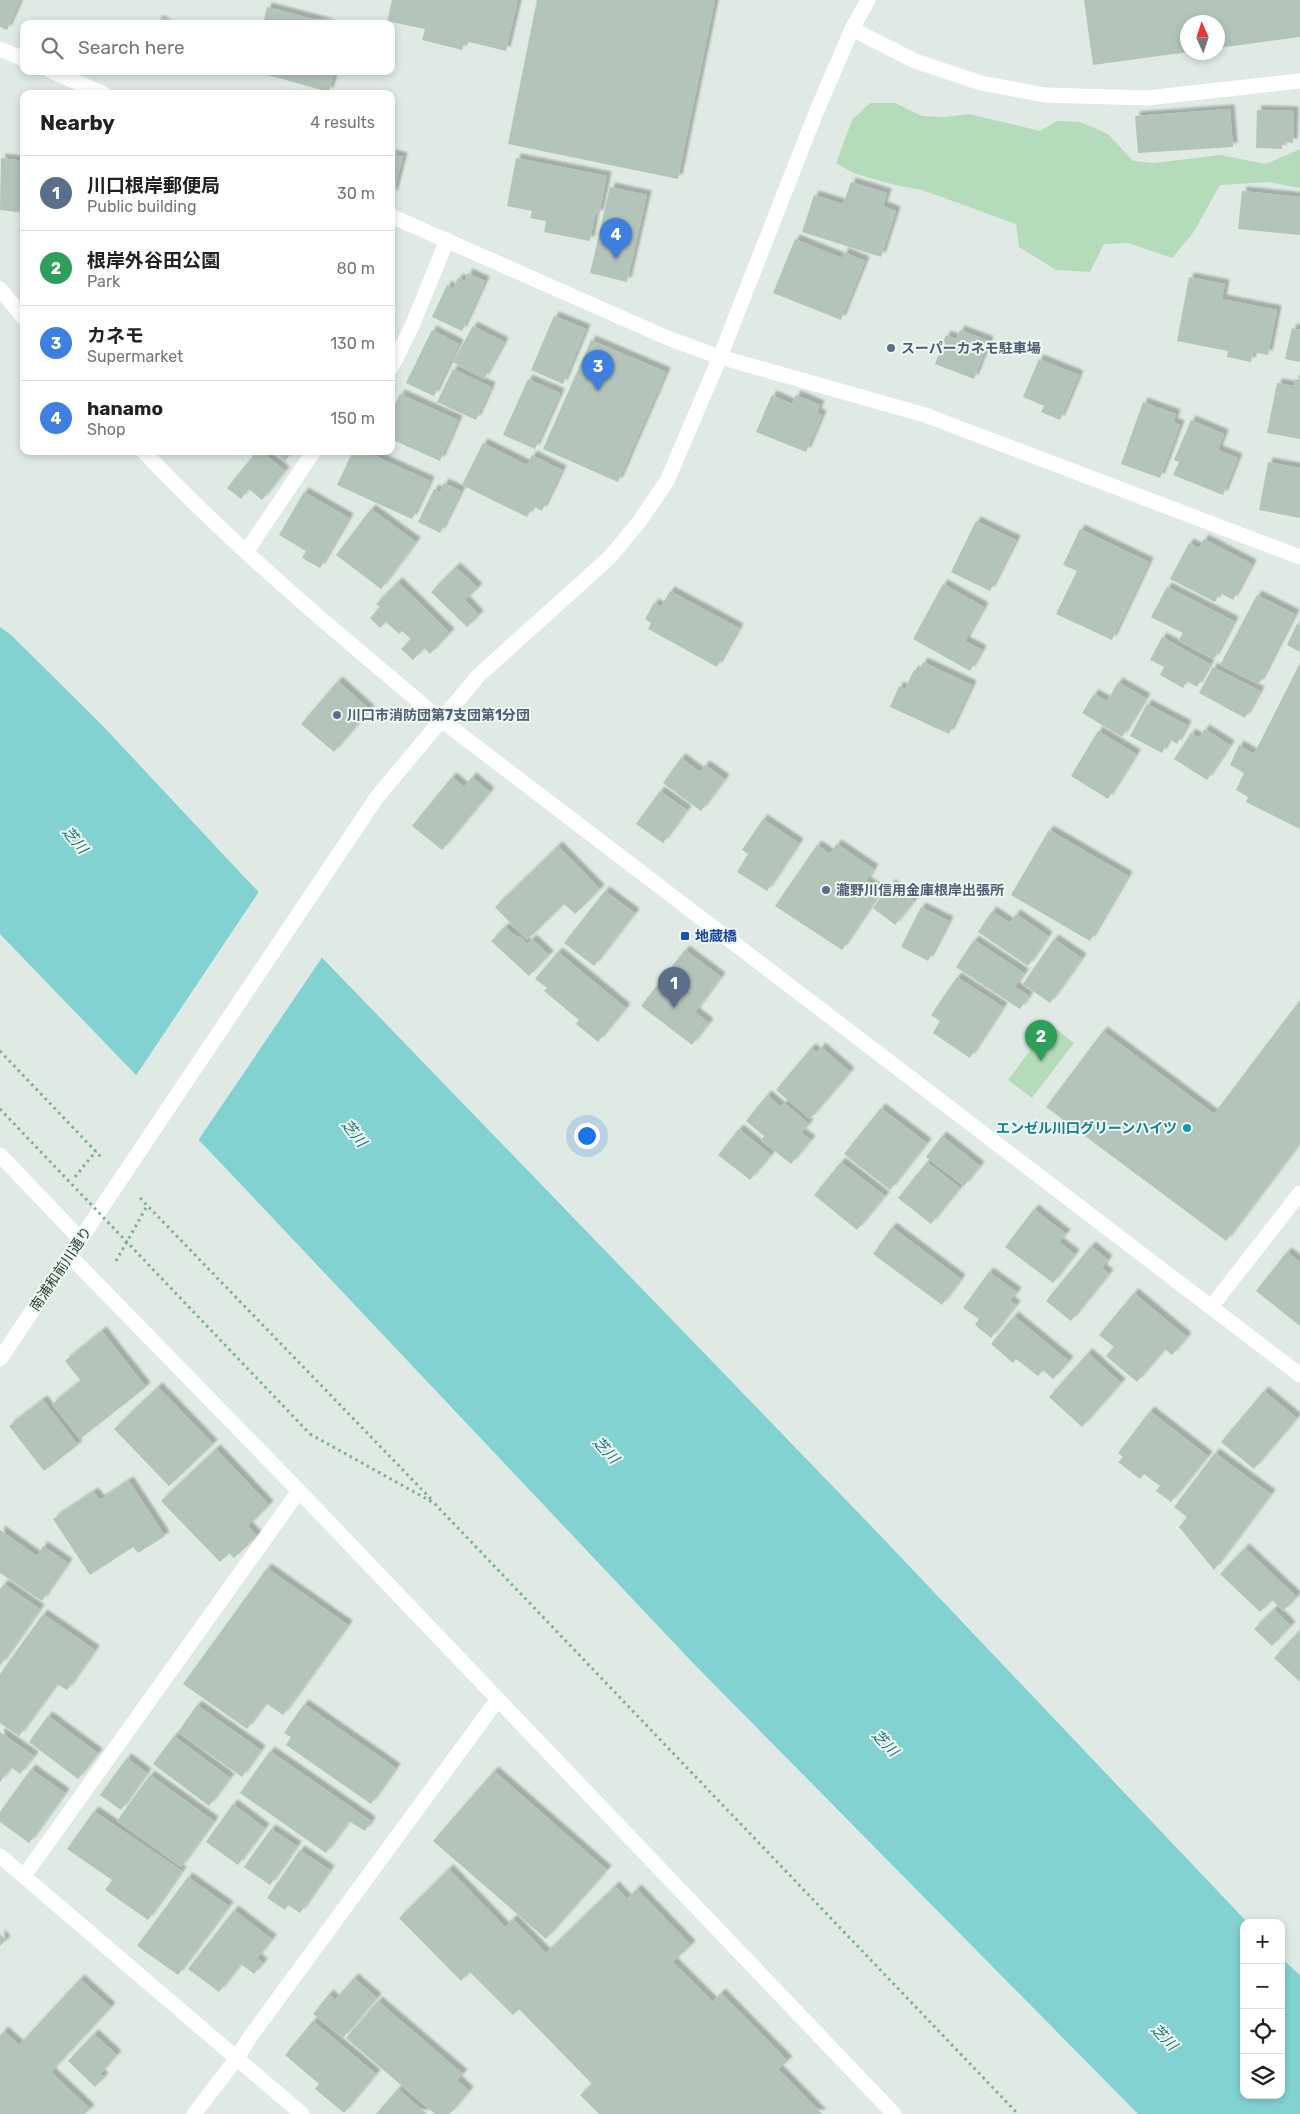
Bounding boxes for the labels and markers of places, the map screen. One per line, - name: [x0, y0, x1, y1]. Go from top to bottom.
- pin: 4: [600, 218, 632, 259]
- place label: スーパーカネモ駐車場: [901, 340, 1041, 357]
- marker: スーパーカネモ駐車場: [885, 342, 897, 354]
- pin: 3: [582, 350, 614, 391]
- place label: 川口市消防団第7支団第1分団: [347, 707, 530, 724]
- marker: 川口市消防団第7支団第1分団: [331, 709, 343, 721]
- place label: 瀧野川信用金庫根岸出張所: [836, 882, 1004, 899]
- marker: 瀧野川信用金庫根岸出張所: [820, 884, 832, 896]
- place label: 地蔵橋: [695, 928, 737, 945]
- marker: 地蔵橋: [679, 930, 691, 942]
- pin: 1: [658, 967, 690, 1008]
- pin: 2: [1025, 1020, 1057, 1061]
- place label: エンゼル川口グリーンハイツ: [996, 1120, 1177, 1137]
- marker: エンゼル川口グリーンハイツ: [1181, 1122, 1193, 1134]

